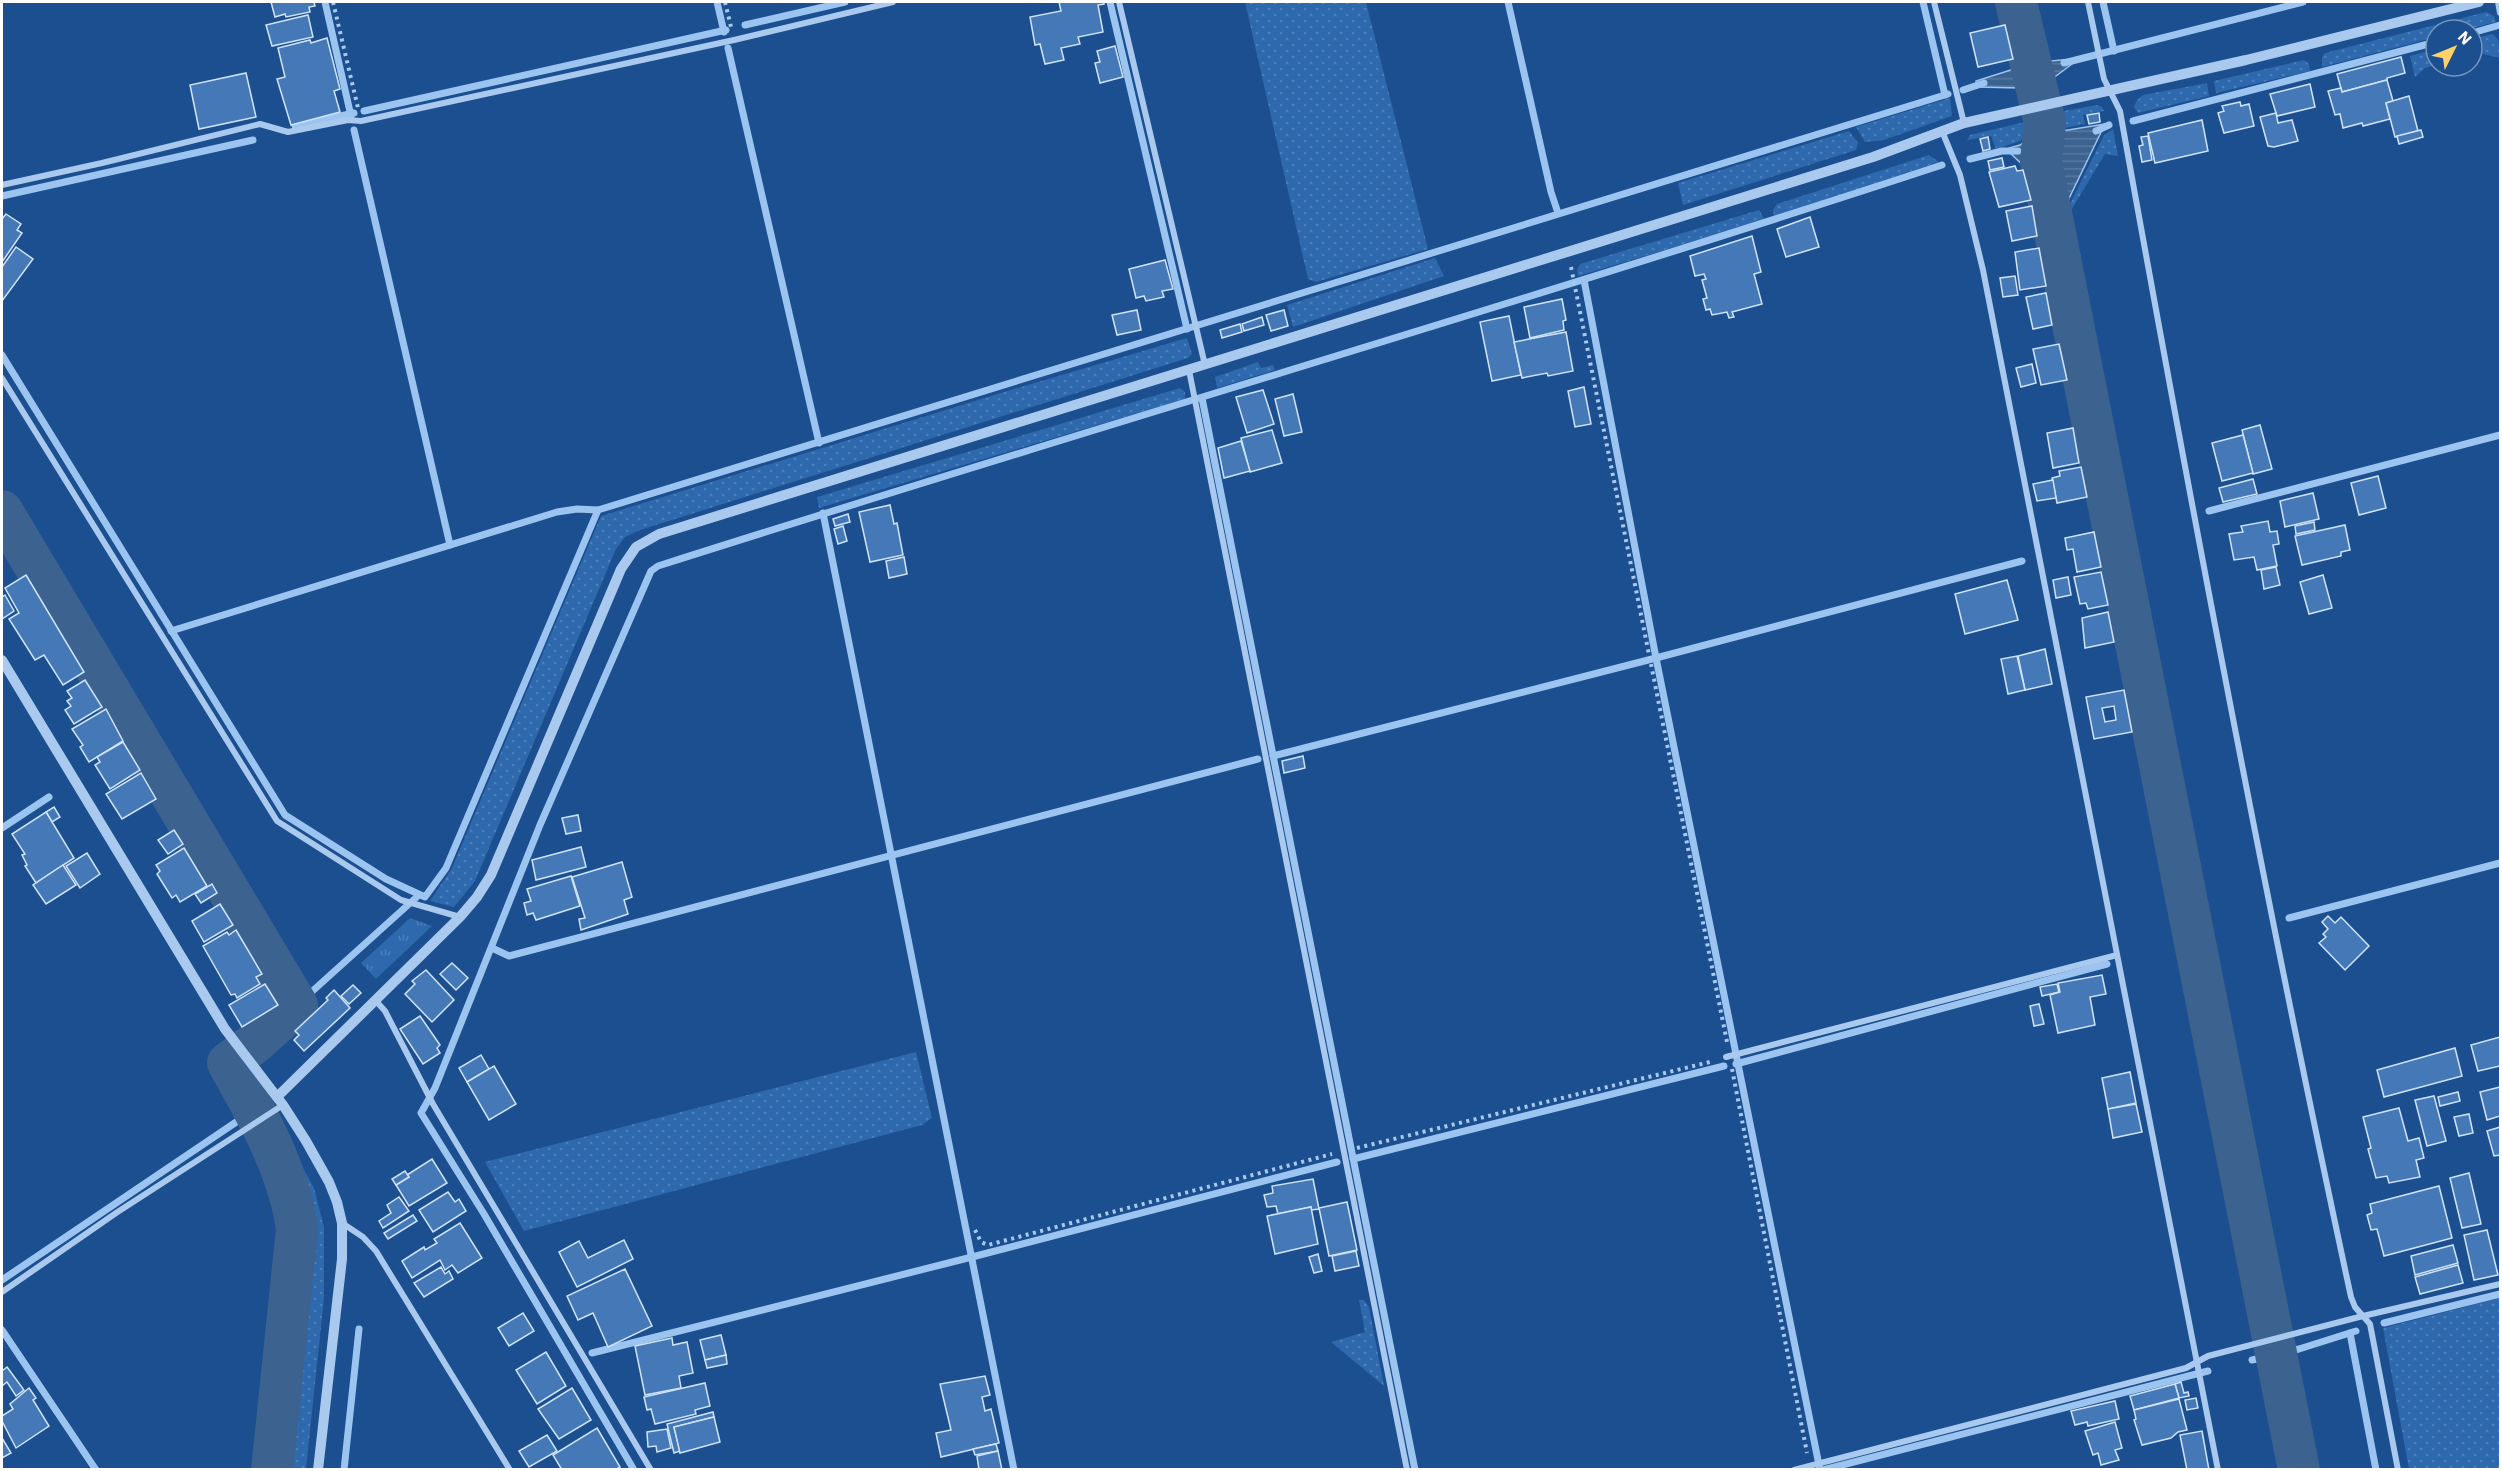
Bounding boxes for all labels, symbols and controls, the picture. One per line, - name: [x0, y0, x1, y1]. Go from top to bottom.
- north arrow: [2424, 18, 2484, 78]
- text: N: [2454, 27, 2476, 49]

